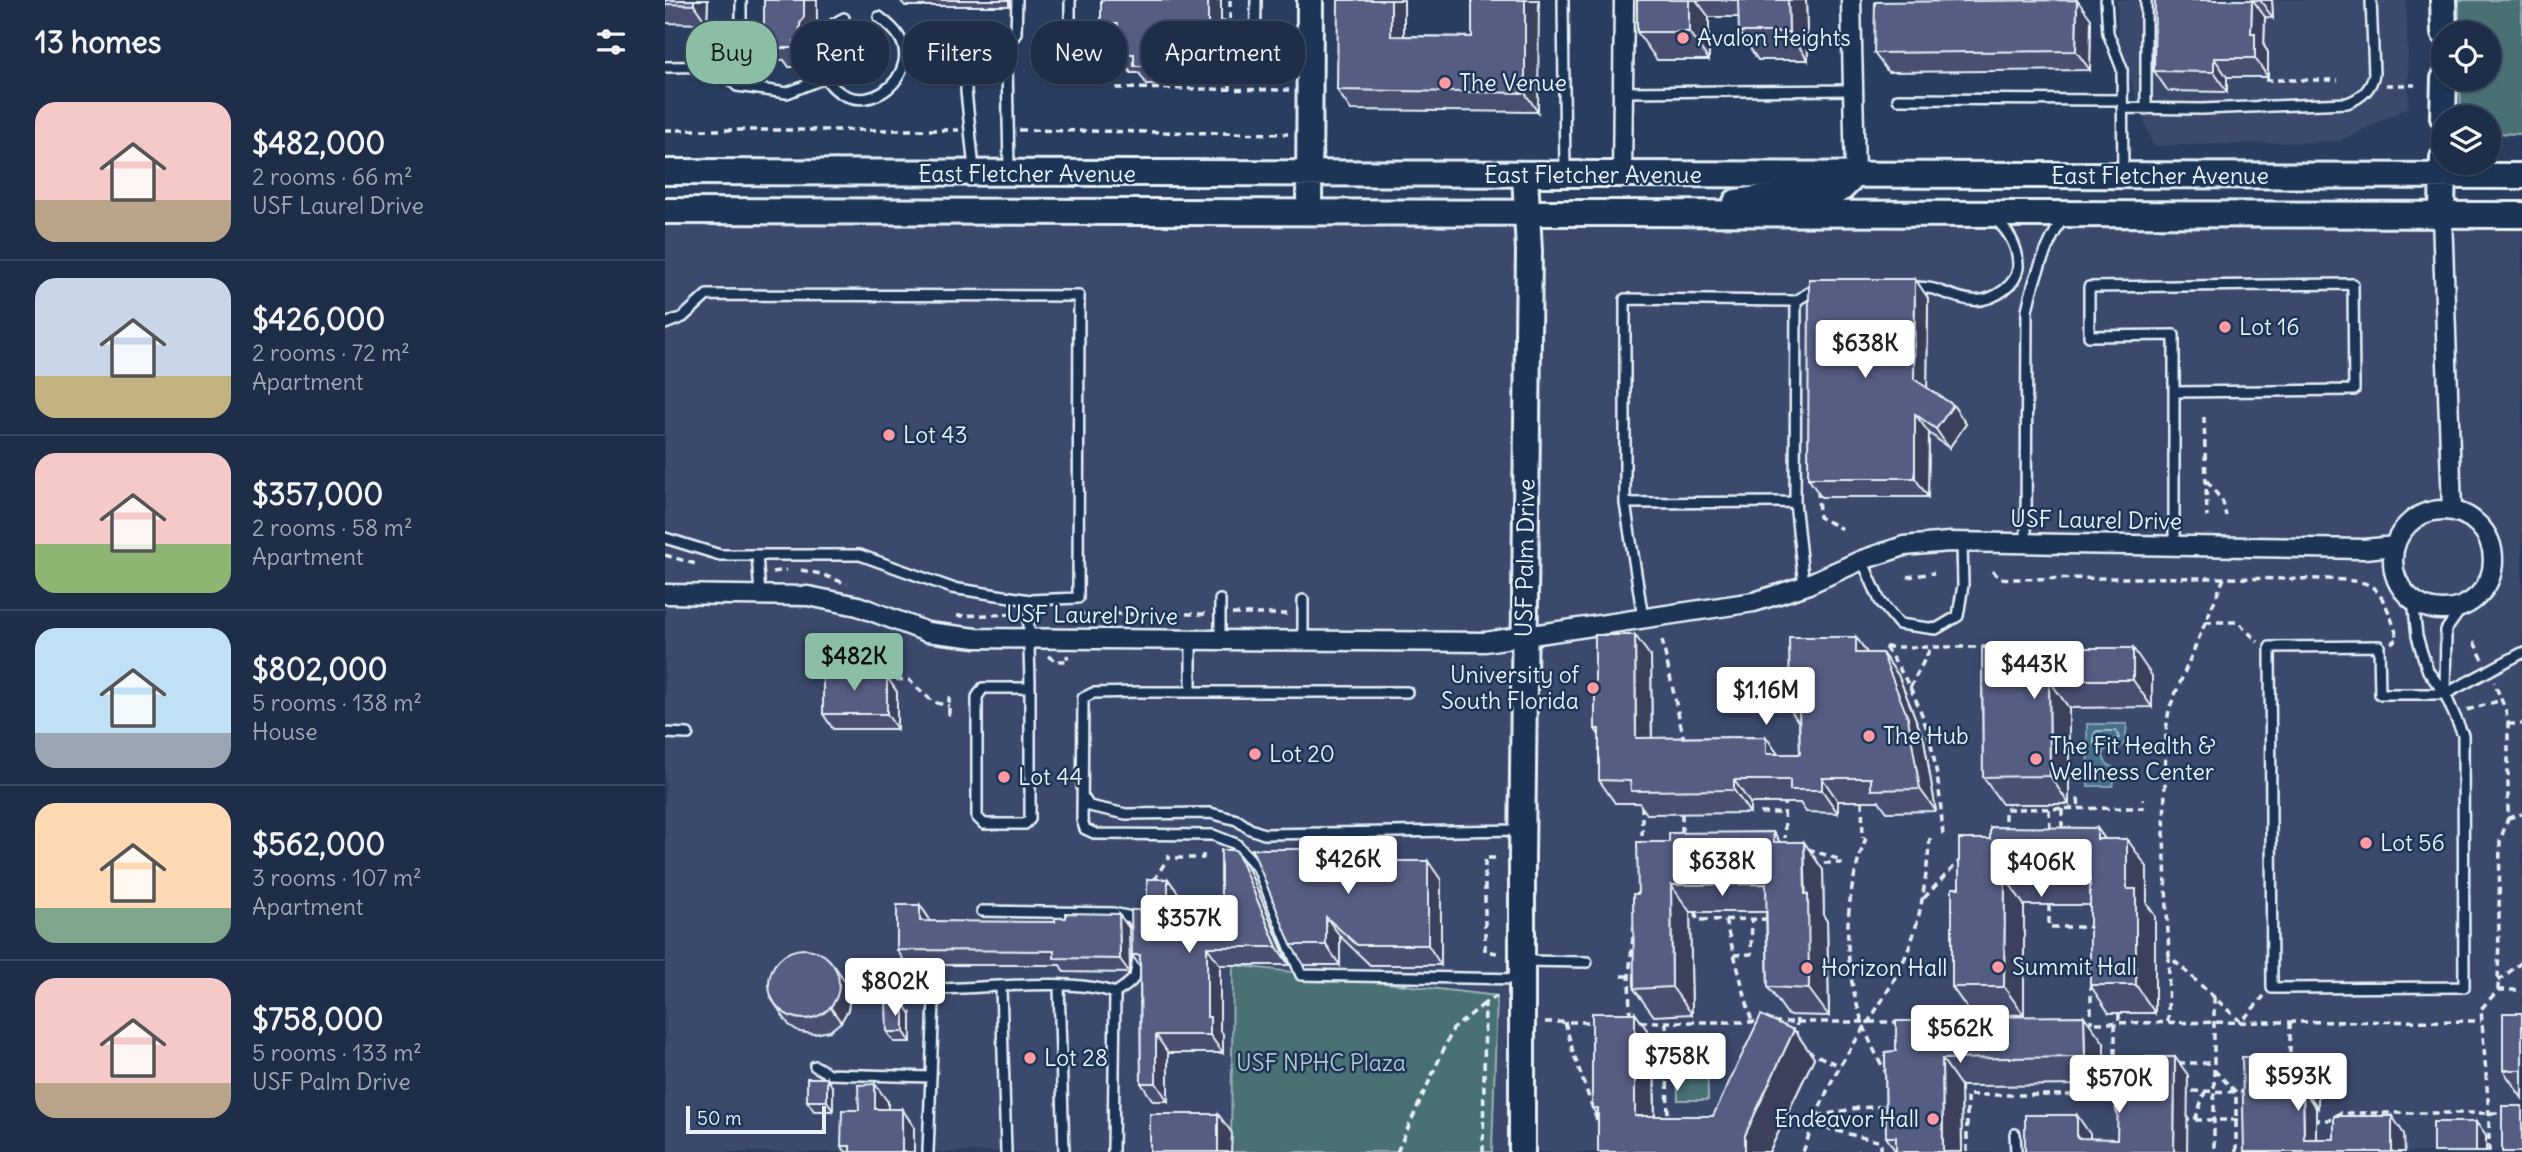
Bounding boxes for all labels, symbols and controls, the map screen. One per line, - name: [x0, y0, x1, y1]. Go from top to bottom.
- chip: Buy: [686, 21, 777, 84]
- chip: Rent: [791, 21, 889, 84]
- chip: Filters: [903, 21, 1017, 84]
- chip: New: [1031, 21, 1127, 84]
- chip: Apartment: [1141, 21, 1305, 84]
- map controls: [2431, 21, 2501, 175]
- button: locate: [2431, 21, 2501, 91]
- text: 13 homes: [35, 23, 161, 61]
- icon: filters: [592, 23, 630, 61]
- place label: Avalon Heights: [1697, 23, 1851, 52]
- marker: Avalon Heights: [1675, 30, 1691, 46]
- place label: The Venue: [1459, 68, 1567, 97]
- marker: The Venue: [1437, 75, 1453, 91]
- button: layers: [2431, 105, 2501, 175]
- text: $482,000: [252, 124, 385, 162]
- icon: home: [91, 130, 175, 214]
- street label: East Fletcher Avenue: [918, 159, 1136, 188]
- street label: East Fletcher Avenue: [1484, 160, 1702, 189]
- street label: East Fletcher Avenue: [2051, 161, 2269, 190]
- text: 2 rooms · 66 m²: [252, 162, 413, 191]
- text: USF Laurel Drive: [252, 191, 424, 220]
- text: $426,000: [252, 300, 385, 338]
- icon: home: [91, 306, 175, 390]
- place label: Lot 16: [2239, 312, 2300, 341]
- marker: Lot 16: [2217, 319, 2233, 335]
- pin: $638K: [1816, 320, 1914, 380]
- text: $638K: [1832, 328, 1898, 357]
- text: 2 rooms · 72 m²: [252, 338, 410, 367]
- text: Apartment: [252, 367, 364, 396]
- place label: Lot 43: [903, 420, 968, 449]
- marker: Lot 43: [881, 427, 897, 443]
- text: $357,000: [252, 475, 383, 513]
- street label: USF Palm Drive: [1509, 478, 1540, 638]
- icon: home: [91, 481, 175, 565]
- street label: USF Laurel Drive: [2010, 504, 2182, 535]
- text: 2 rooms · 58 m²: [252, 513, 413, 542]
- text: Apartment: [252, 542, 364, 571]
- street label: USF Laurel Drive: [1006, 599, 1178, 630]
- pin: $482K: [805, 634, 903, 693]
- text: $482K: [821, 641, 887, 670]
- pin: $443K: [1985, 642, 2083, 701]
- text: $443K: [2001, 649, 2067, 678]
- text: $802,000: [252, 650, 388, 688]
- icon: home: [91, 656, 175, 740]
- place label: University of South Florida: [1441, 660, 1579, 715]
- pin: $1.16M: [1709, 668, 1823, 727]
- text: $1.16M: [1733, 675, 1799, 704]
- marker: University of South Florida: [1585, 680, 1601, 696]
- text: 5 rooms · 138 m²: [252, 688, 422, 717]
- text: House: [252, 717, 318, 746]
- place label: The Hub: [1883, 721, 1969, 750]
- marker: The Hub: [1861, 728, 1877, 744]
- place label: The Fit Health & Wellness Center: [2050, 731, 2216, 786]
- place label: Lot 20: [1269, 739, 1335, 768]
- marker: Lot 20: [1247, 746, 1263, 762]
- marker: The Fit Health & Wellness Center: [2028, 751, 2044, 767]
- place label: Lot 44: [1018, 762, 1083, 791]
- marker: Lot 44: [996, 769, 1012, 785]
- text: $562,000: [252, 825, 385, 863]
- place label: Lot 56: [2380, 828, 2445, 857]
- icon: home: [91, 831, 175, 915]
- marker: Lot 56: [2358, 835, 2374, 851]
- pin: $426K: [1299, 836, 1397, 896]
- pin: $638K: [1673, 838, 1771, 898]
- pin: $406K: [1992, 839, 2090, 899]
- text: $426K: [1315, 844, 1381, 873]
- text: $638K: [1689, 846, 1755, 875]
- text: $406K: [2007, 847, 2075, 876]
- text: 3 rooms · 107 m²: [252, 863, 422, 892]
- text: Apartment: [252, 892, 364, 921]
- pin: $357K: [1140, 895, 1238, 955]
- text: $357K: [1157, 903, 1221, 932]
- place label: Summit Hall: [2012, 952, 2137, 981]
- place label: Horizon Hall: [1821, 953, 1947, 982]
- pin: $802K: [846, 958, 944, 1018]
- marker: Summit Hall: [1990, 959, 2006, 975]
- marker: Horizon Hall: [1799, 960, 1815, 976]
- text: $802K: [861, 966, 929, 995]
- text: $758,000: [252, 1000, 383, 1038]
- icon: home: [91, 1006, 175, 1090]
- pin: $562K: [1911, 1006, 2009, 1065]
- text: $562K: [1927, 1013, 1993, 1042]
- pin: $758K: [1628, 1034, 1726, 1093]
- text: 5 rooms · 133 m²: [252, 1038, 422, 1067]
- text: $758K: [1645, 1041, 1709, 1070]
- place label: Lot 28: [1044, 1043, 1108, 1072]
- park label: USF NPHC Plaza: [1236, 1048, 1406, 1077]
- marker: Lot 28: [1022, 1050, 1038, 1066]
- pin: $593K: [2249, 1054, 2347, 1113]
- pin: $570K: [2070, 1056, 2168, 1115]
- text: $593K: [2265, 1061, 2331, 1090]
- text: $570K: [2086, 1063, 2152, 1092]
- text: USF Palm Drive: [252, 1067, 411, 1096]
- scale bar: [686, 1103, 826, 1135]
- place label: Endeavor Hall: [1774, 1104, 1919, 1133]
- text: 50 m: [697, 1106, 742, 1130]
- marker: Endeavor Hall: [1925, 1111, 1941, 1127]

